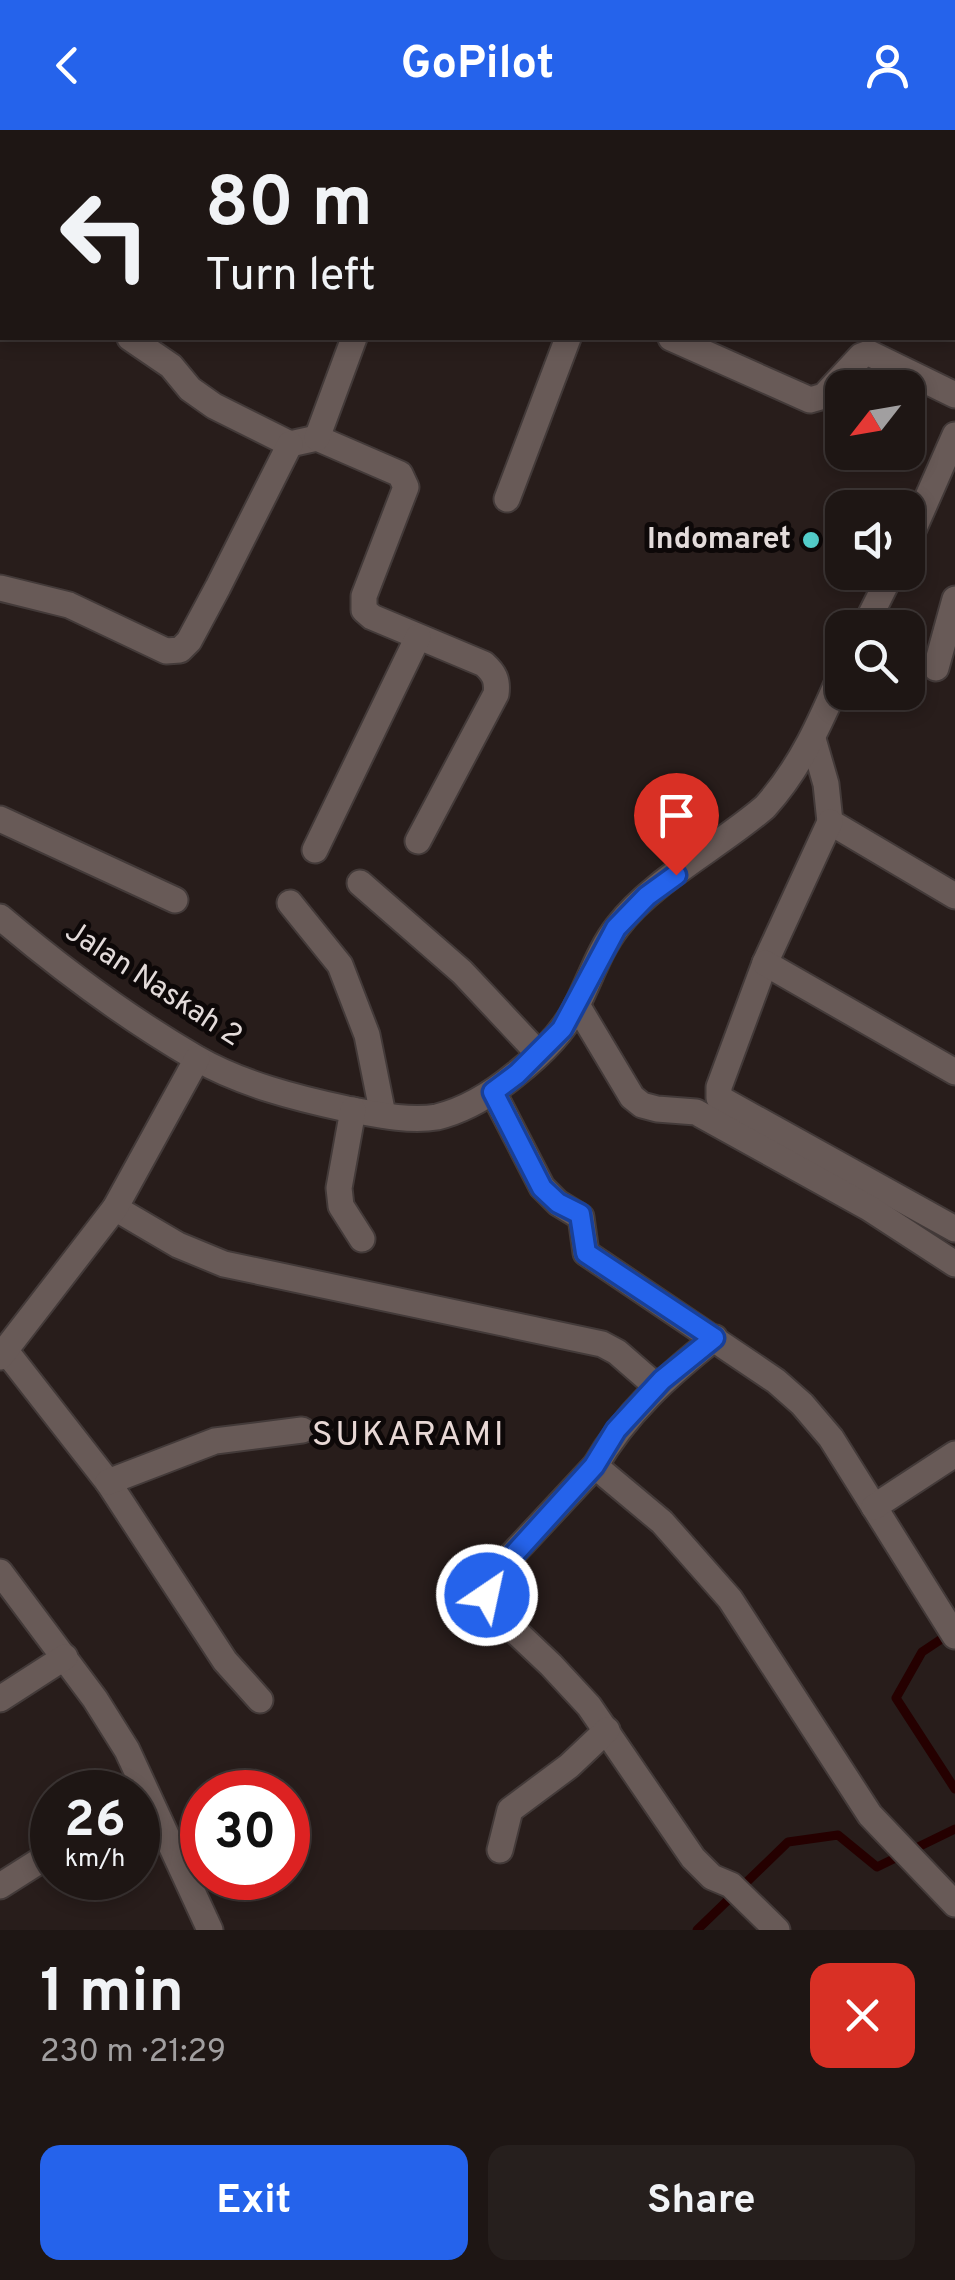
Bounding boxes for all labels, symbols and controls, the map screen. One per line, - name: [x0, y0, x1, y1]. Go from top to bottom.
- text: GoPilot: [401, 37, 554, 94]
- icon: back: [40, 38, 95, 93]
- icon: person: [860, 38, 915, 93]
- text: 80 m: [205, 162, 373, 251]
- icon: left: [40, 170, 170, 300]
- text: Turn left: [205, 249, 376, 306]
- north arrow: [825, 370, 925, 470]
- map controls: [825, 370, 925, 710]
- button: sound: [825, 490, 925, 590]
- place label: Indomaret: [647, 522, 791, 559]
- marker: Indomaret: [800, 529, 822, 551]
- button: search: [825, 610, 925, 710]
- pin: [634, 773, 719, 876]
- icon: arrive: [649, 788, 704, 843]
- street label: Jalan Naskah 2: [58, 914, 248, 1056]
- district label: SUKARAMI: [312, 1414, 506, 1458]
- position arrow: [435, 1543, 539, 1647]
- speed limit sign: 30: [180, 1770, 310, 1900]
- text: 26: [64, 1791, 126, 1854]
- text: km/h: [65, 1844, 125, 1876]
- text: 1 min: [40, 1957, 184, 2033]
- button: close: [810, 1963, 915, 2068]
- text: 230 m · 21:29: [40, 2033, 226, 2073]
- button: Exit: [40, 2145, 468, 2260]
- button: Share: [488, 2145, 915, 2260]

